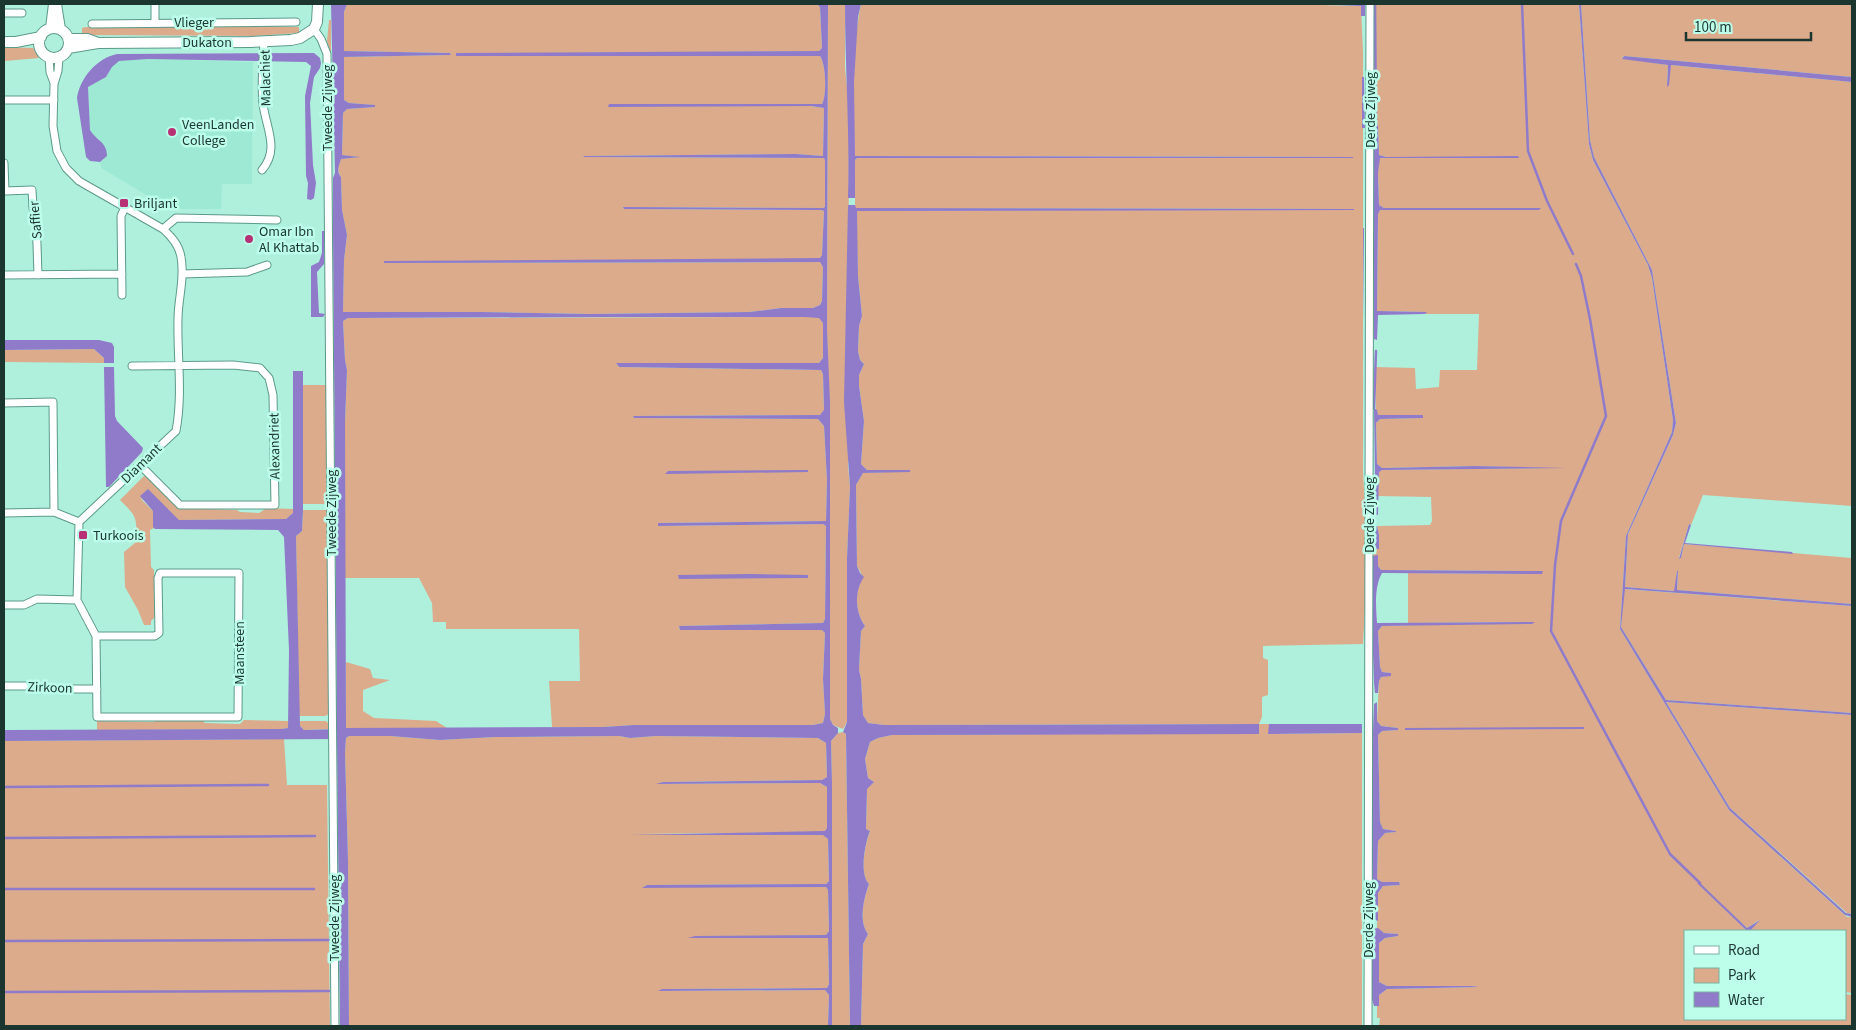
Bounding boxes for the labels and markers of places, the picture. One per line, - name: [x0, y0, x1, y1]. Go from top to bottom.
- place label: VeenLanden College: [182, 115, 254, 151]
- marker: VeenLanden College: [166, 126, 178, 138]
- place label: Briljant: [134, 194, 177, 214]
- marker: Briljant: [118, 197, 130, 209]
- place label: Omar Ibn Al Khattab: [259, 222, 320, 258]
- marker: Omar Ibn Al Khattab: [243, 233, 255, 245]
- place label: Turkoois: [93, 526, 144, 546]
- marker: Turkoois: [77, 529, 89, 541]

